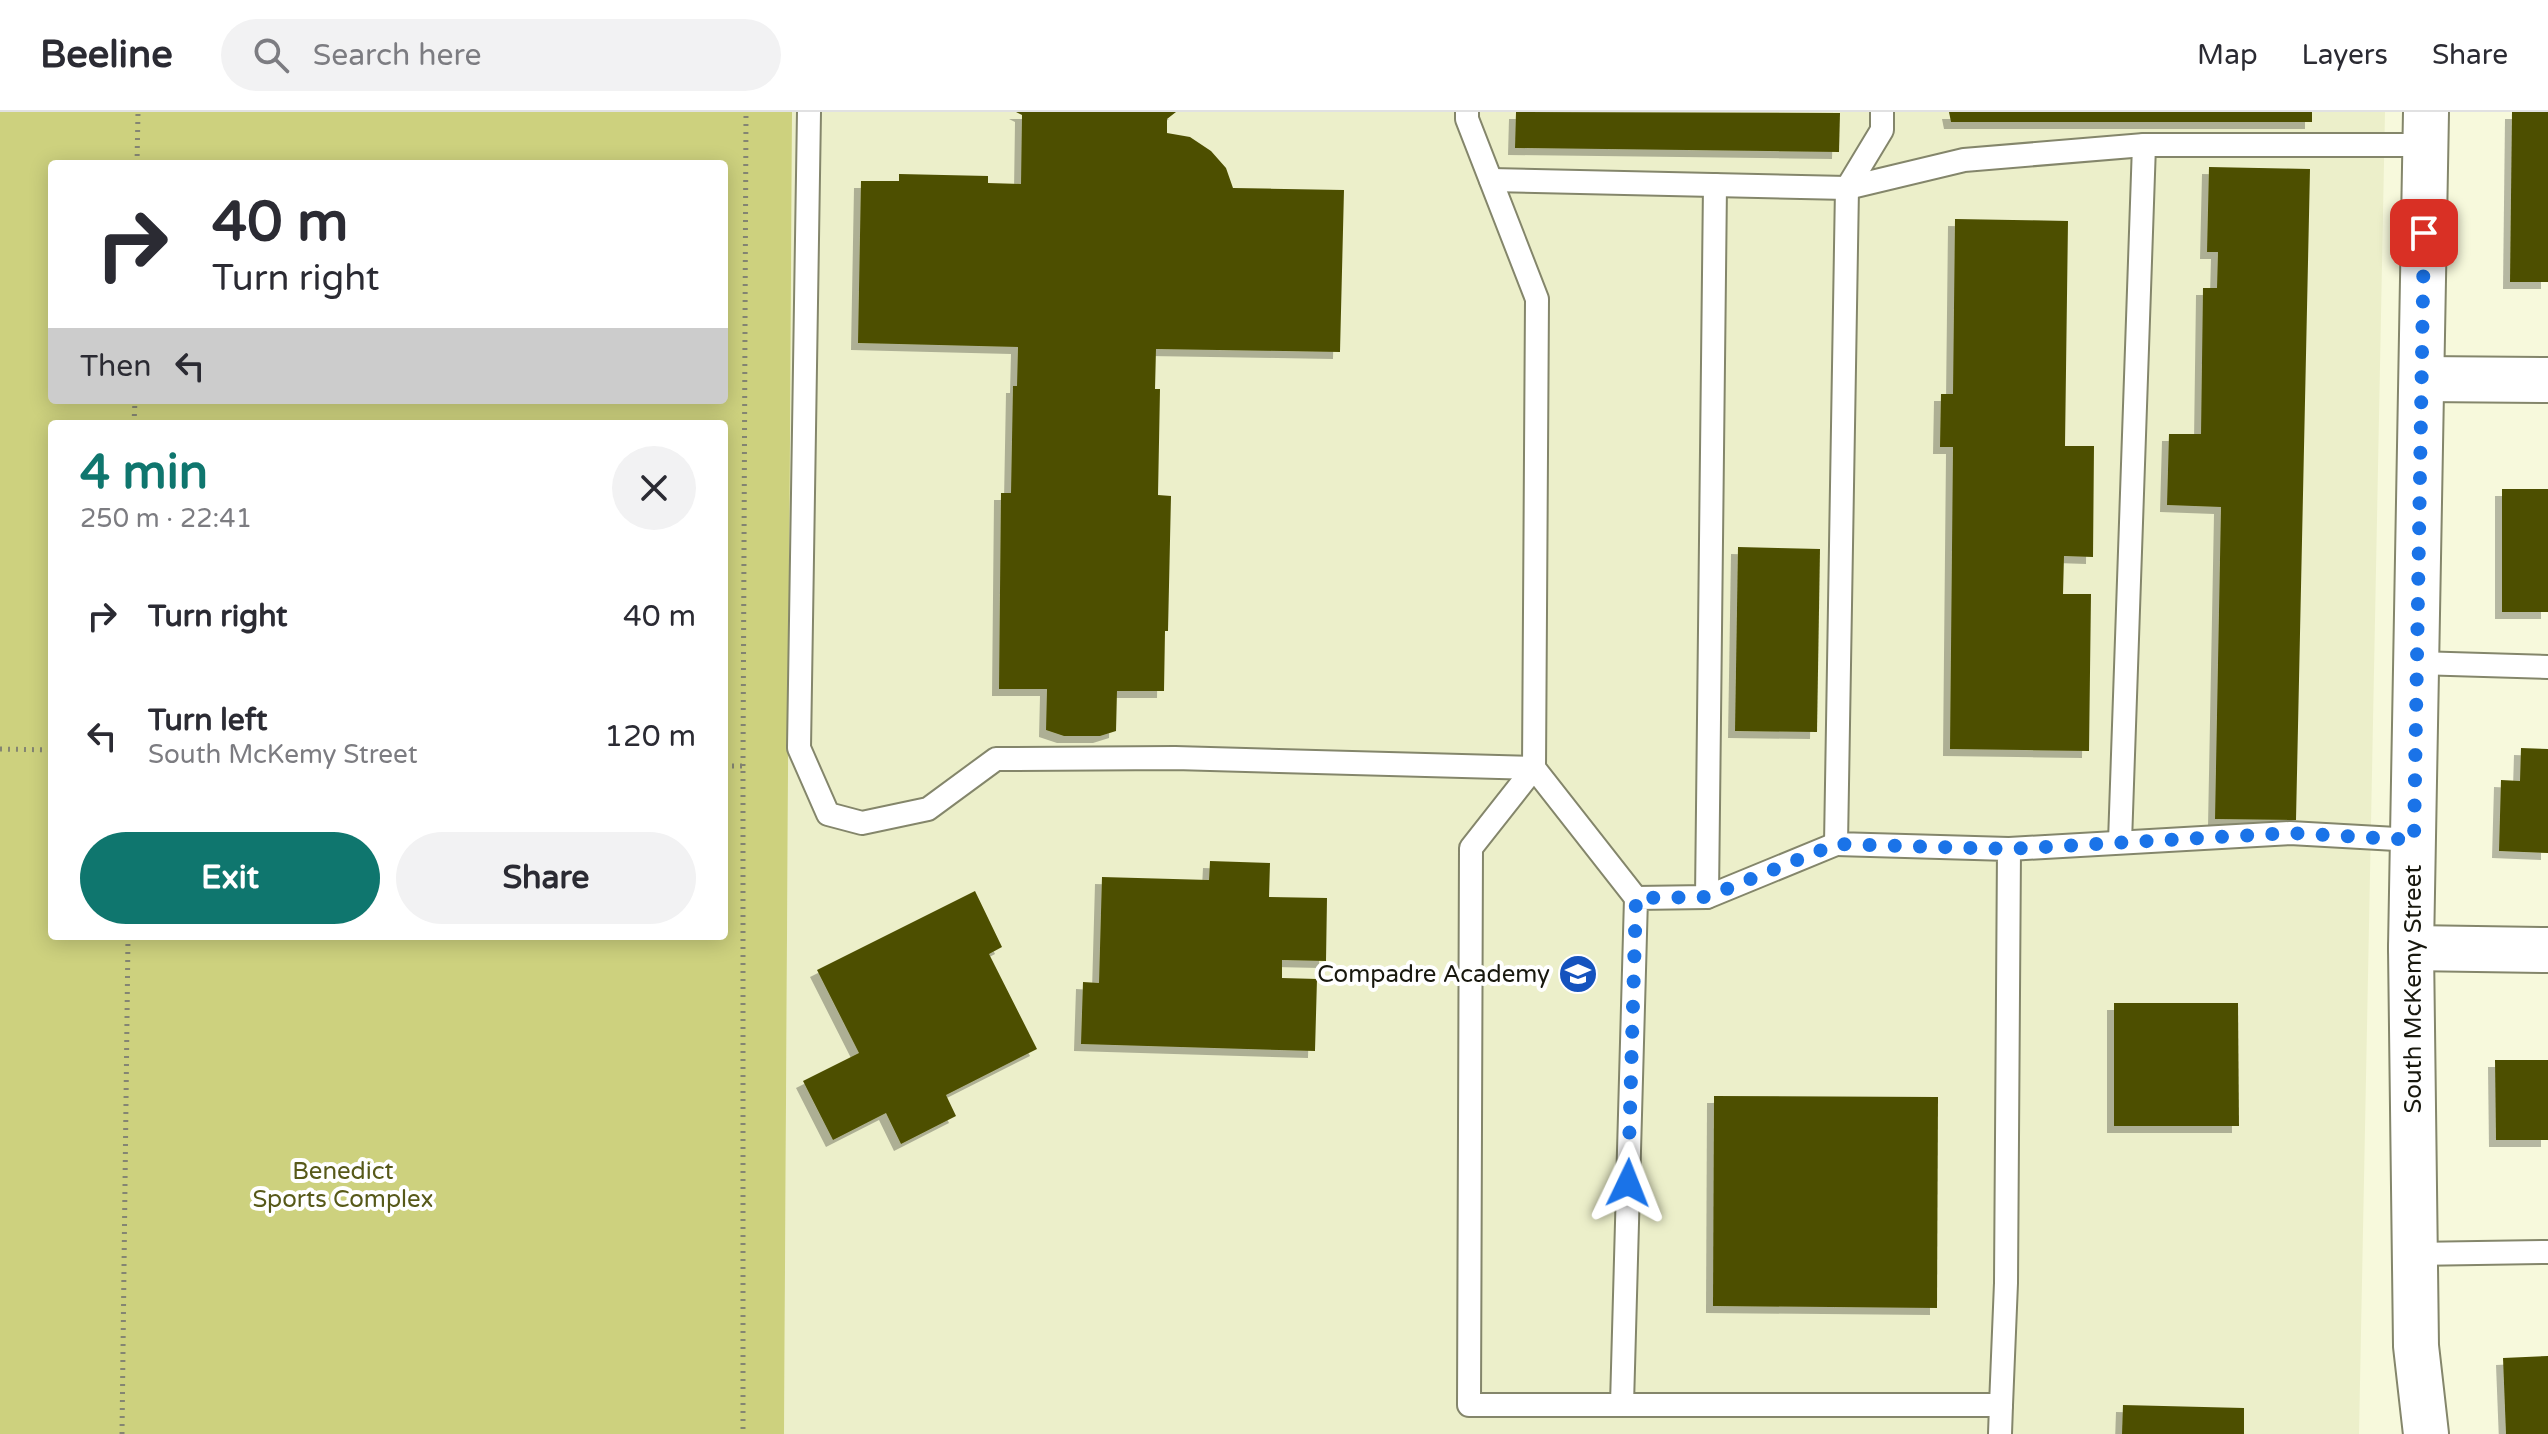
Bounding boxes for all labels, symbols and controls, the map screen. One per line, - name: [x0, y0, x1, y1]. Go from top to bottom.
- search box: [221, 19, 781, 91]
- text: Beeline: [40, 32, 173, 78]
- icon: search: [249, 33, 293, 77]
- text: Search here: [313, 37, 481, 74]
- text: Map: [2197, 38, 2258, 72]
- text: Layers: [2302, 38, 2388, 72]
- text: Share: [2432, 38, 2508, 72]
- text: 40 m: [212, 189, 348, 256]
- icon: right: [80, 192, 184, 296]
- pin: [2390, 199, 2458, 267]
- icon: arrive: [2402, 211, 2446, 255]
- text: Turn right: [212, 257, 379, 300]
- icon: left: [168, 344, 212, 388]
- text: Then: [80, 348, 152, 385]
- text: 4 min: [80, 444, 208, 502]
- button: close: [612, 446, 696, 530]
- text: 250 m · 22:41: [80, 503, 252, 534]
- icon: right: [80, 594, 124, 638]
- text: Turn right: [148, 598, 288, 635]
- text: 40 m: [623, 598, 696, 635]
- text: Turn left: [148, 702, 267, 739]
- icon: left: [80, 714, 124, 758]
- text: 120 m: [604, 718, 696, 755]
- text: South McKemy Street: [148, 739, 418, 770]
- button: Exit: [80, 832, 380, 924]
- button: Share: [396, 832, 696, 924]
- street label: South McKemy Street: [2399, 865, 2428, 1113]
- school or university icon: Compadre Academy: [1557, 953, 1599, 995]
- place label: Compadre Academy: [1317, 960, 1550, 989]
- position arrow: [1586, 1141, 1670, 1225]
- park label: Benedict Sports Complex: [253, 1157, 433, 1214]

